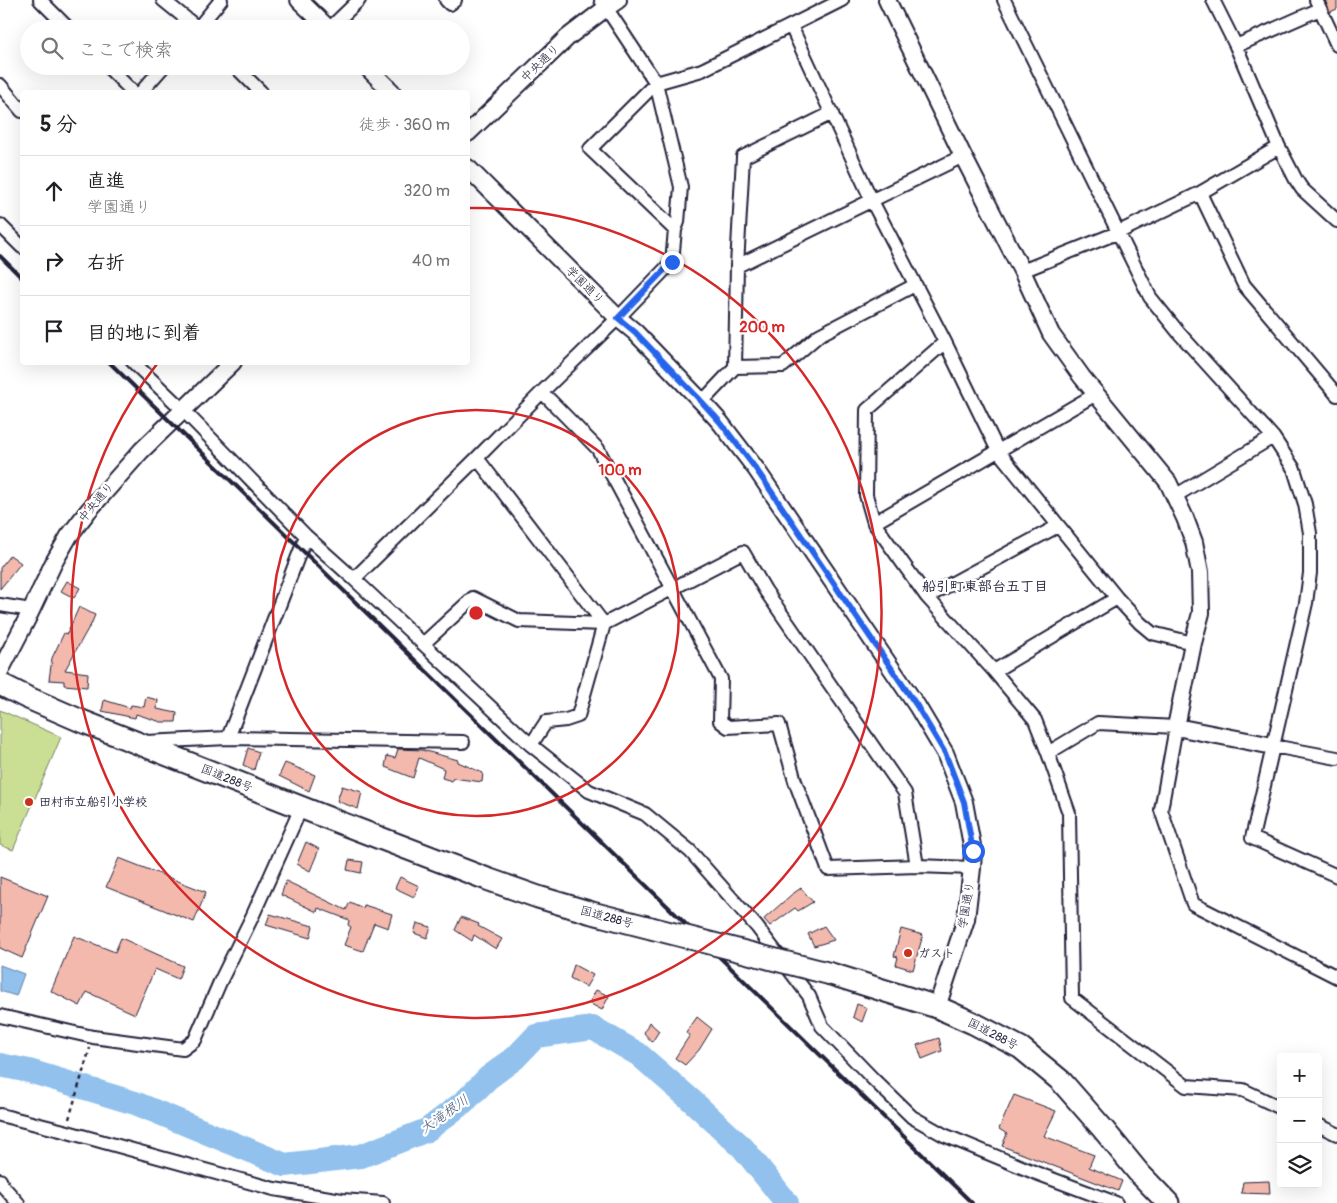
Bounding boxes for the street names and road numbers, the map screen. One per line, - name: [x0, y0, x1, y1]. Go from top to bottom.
- street label: 中央通り: [518, 41, 563, 85]
- street label: 学園通り: [562, 263, 607, 308]
- street label: 中央通り: [75, 479, 118, 526]
- street label: 国道288号: [199, 761, 255, 796]
- street label: 学園通り: [955, 880, 978, 930]
- street label: 国道288号: [578, 903, 635, 932]
- street label: 国道288号: [965, 1015, 1021, 1054]

